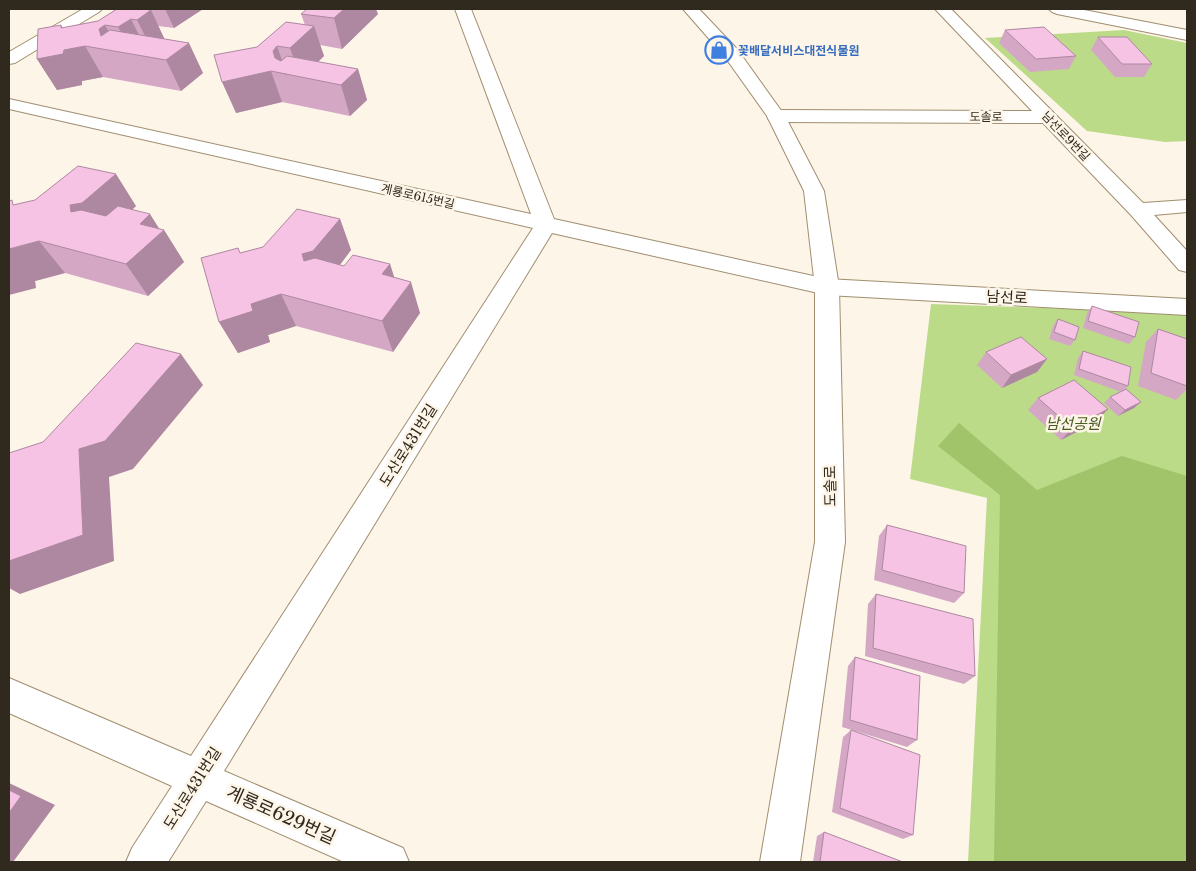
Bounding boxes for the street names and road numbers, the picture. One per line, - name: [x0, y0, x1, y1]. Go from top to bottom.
- street label: 남선로9번길: [1039, 108, 1093, 164]
- street label: 도솔로: [969, 109, 1003, 124]
- street label: 계룡로615번길: [380, 180, 456, 212]
- street label: 남선로: [986, 286, 1028, 308]
- street label: 도산로431번길: [375, 400, 441, 490]
- street label: 도솔로: [820, 465, 840, 507]
- street label: 도산로431번길: [159, 743, 225, 833]
- street label: 계룡로629번길: [223, 781, 339, 849]

